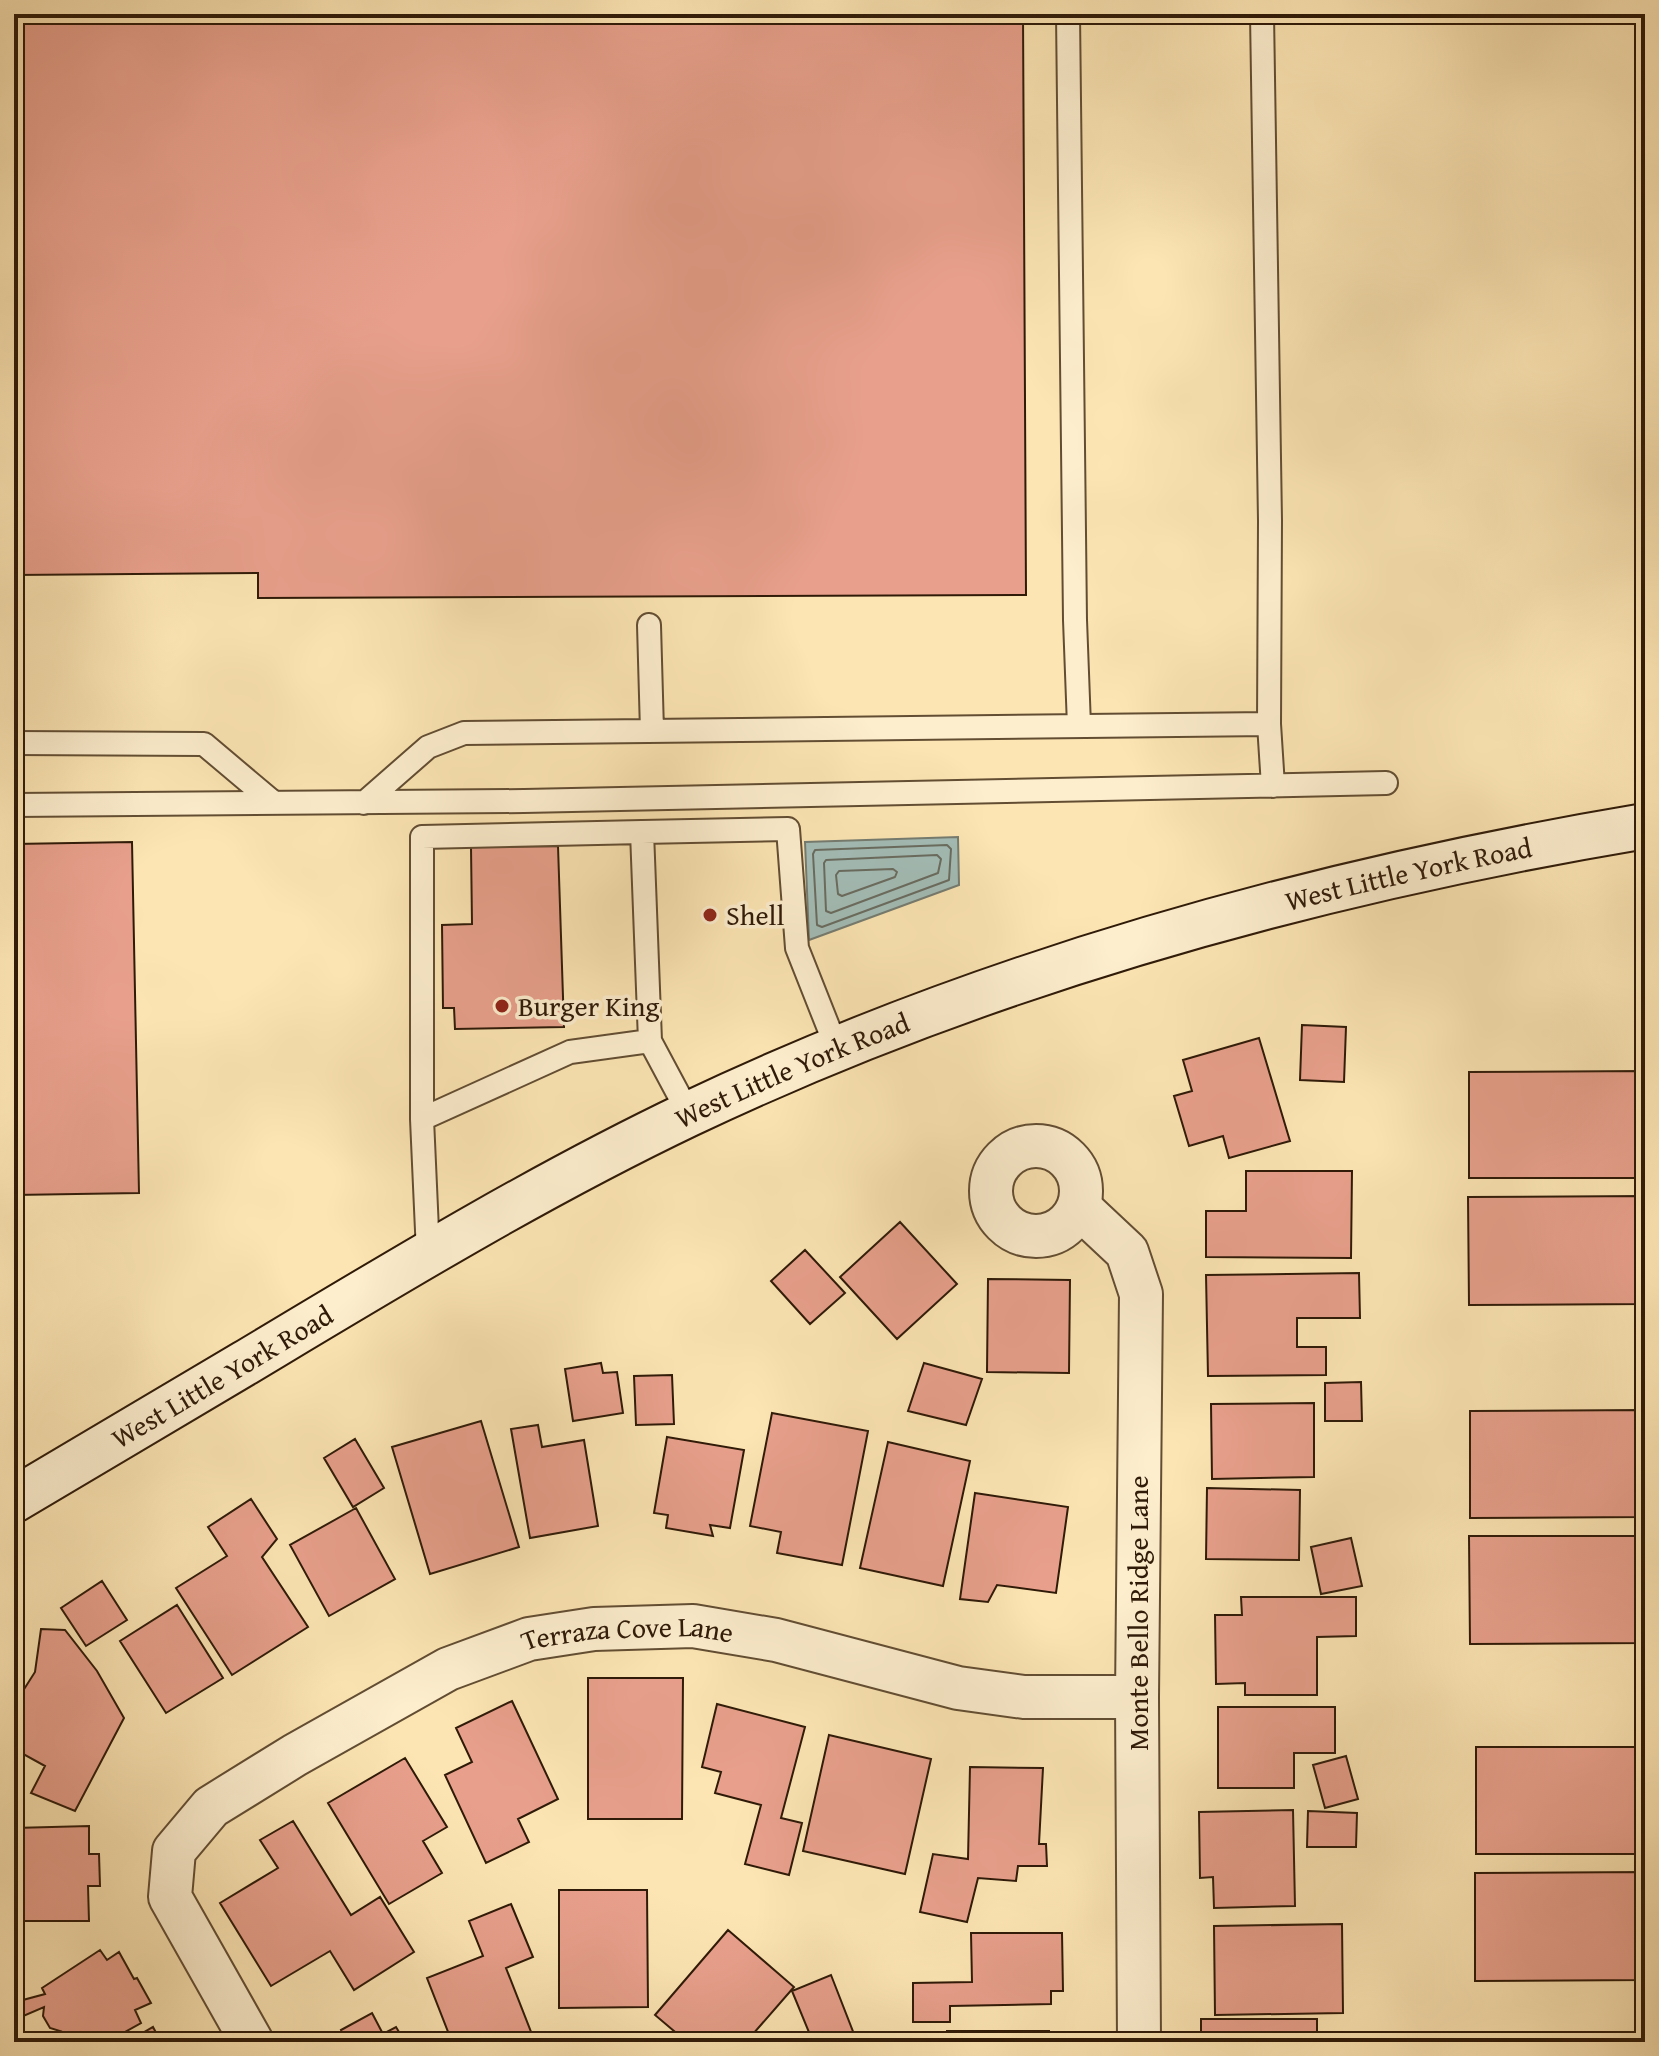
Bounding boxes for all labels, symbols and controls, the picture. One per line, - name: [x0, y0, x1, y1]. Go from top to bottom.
- street label: West Little York Road: [1281, 826, 1535, 921]
- place label: Shell: [726, 894, 784, 935]
- marker: Shell: [701, 906, 719, 924]
- place label: Burger King: [518, 985, 659, 1026]
- marker: Burger King: [493, 997, 511, 1015]
- street label: West Little York Road: [668, 1001, 915, 1138]
- street label: West Little York Road: [103, 1294, 340, 1458]
- street label: Monte Bello Ridge Lane: [1117, 1475, 1158, 1751]
- street label: Terraza Cove Lane: [515, 1605, 737, 1660]

